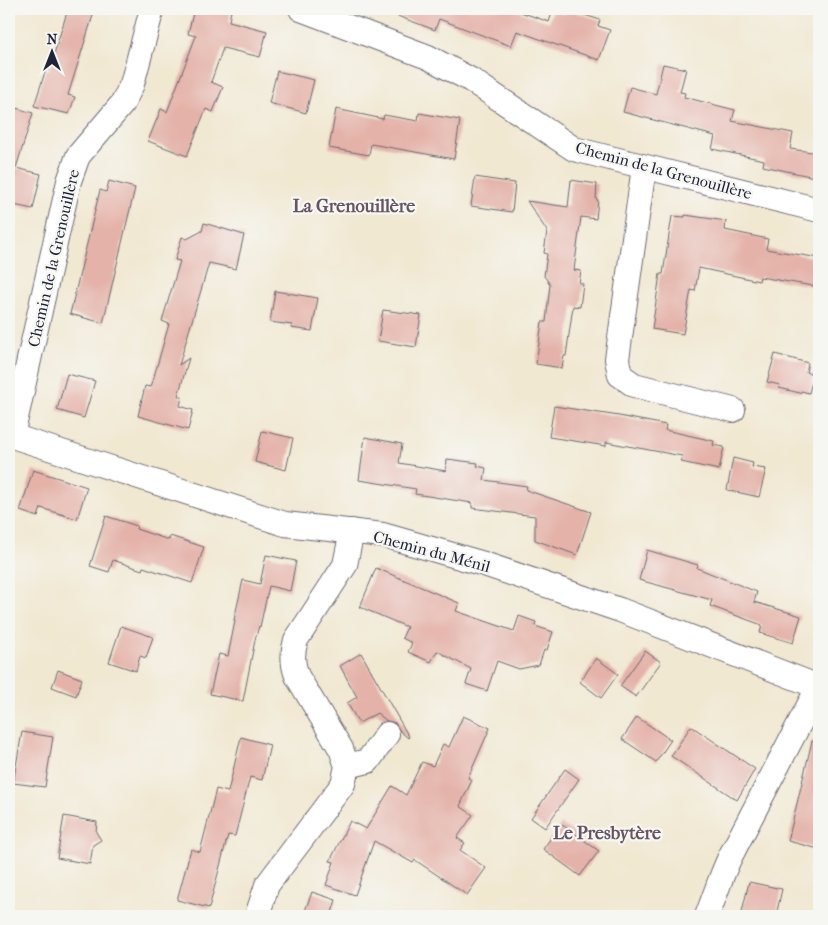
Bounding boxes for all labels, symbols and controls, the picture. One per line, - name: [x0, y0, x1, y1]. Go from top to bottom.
- north arrow: [28, 28, 78, 78]
- text: N: [47, 31, 58, 48]
- street label: Chemin de la Grenouillère: [574, 138, 754, 203]
- street label: Chemin de la Grenouillère: [24, 167, 83, 349]
- district label: La Grenouillère: [293, 196, 415, 217]
- street label: Chemin du Ménil: [371, 527, 493, 576]
- district label: Le Presbytère: [553, 823, 661, 844]

